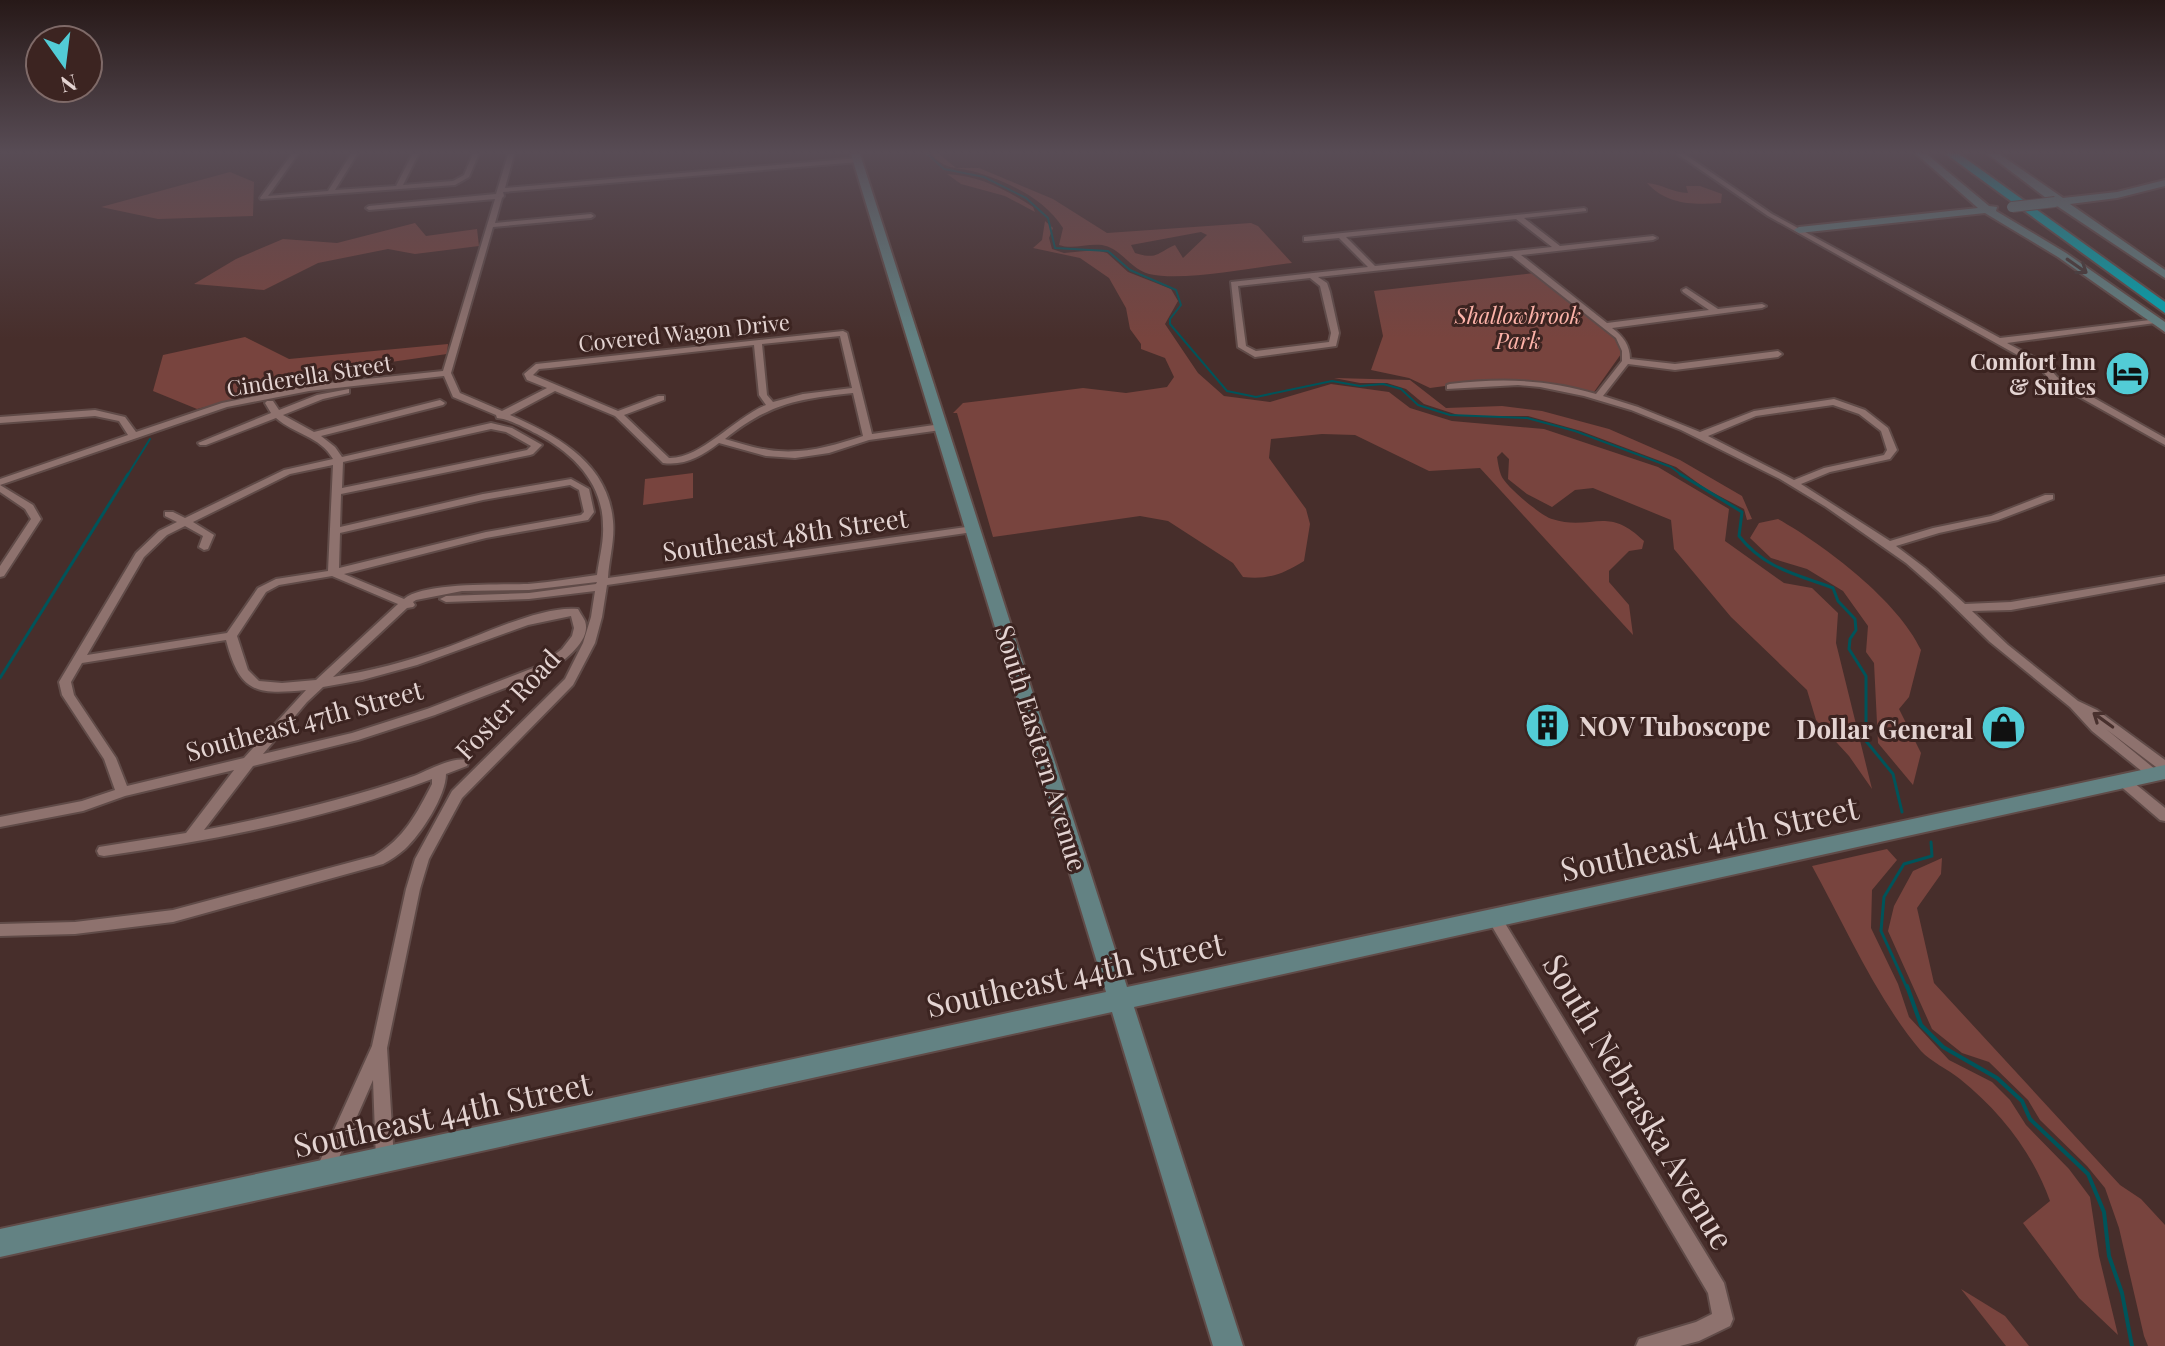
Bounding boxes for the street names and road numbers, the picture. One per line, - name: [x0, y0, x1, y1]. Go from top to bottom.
- street label: Covered Wagon Drive: [577, 306, 791, 358]
- street label: Cinderella Street: [224, 347, 395, 403]
- street label: Southeast 48th Street: [660, 499, 911, 569]
- street label: South Eastern Avenue: [988, 621, 1096, 875]
- street label: Foster Road: [447, 641, 567, 767]
- street label: Southeast 47th Street: [182, 671, 427, 768]
- street label: Southeast 44th Street: [1556, 784, 1863, 890]
- street label: Southeast 44th Street: [922, 920, 1229, 1026]
- street label: South Nebraska Avenue: [1535, 945, 1745, 1257]
- street label: Southeast 44th Street: [289, 1060, 596, 1166]

